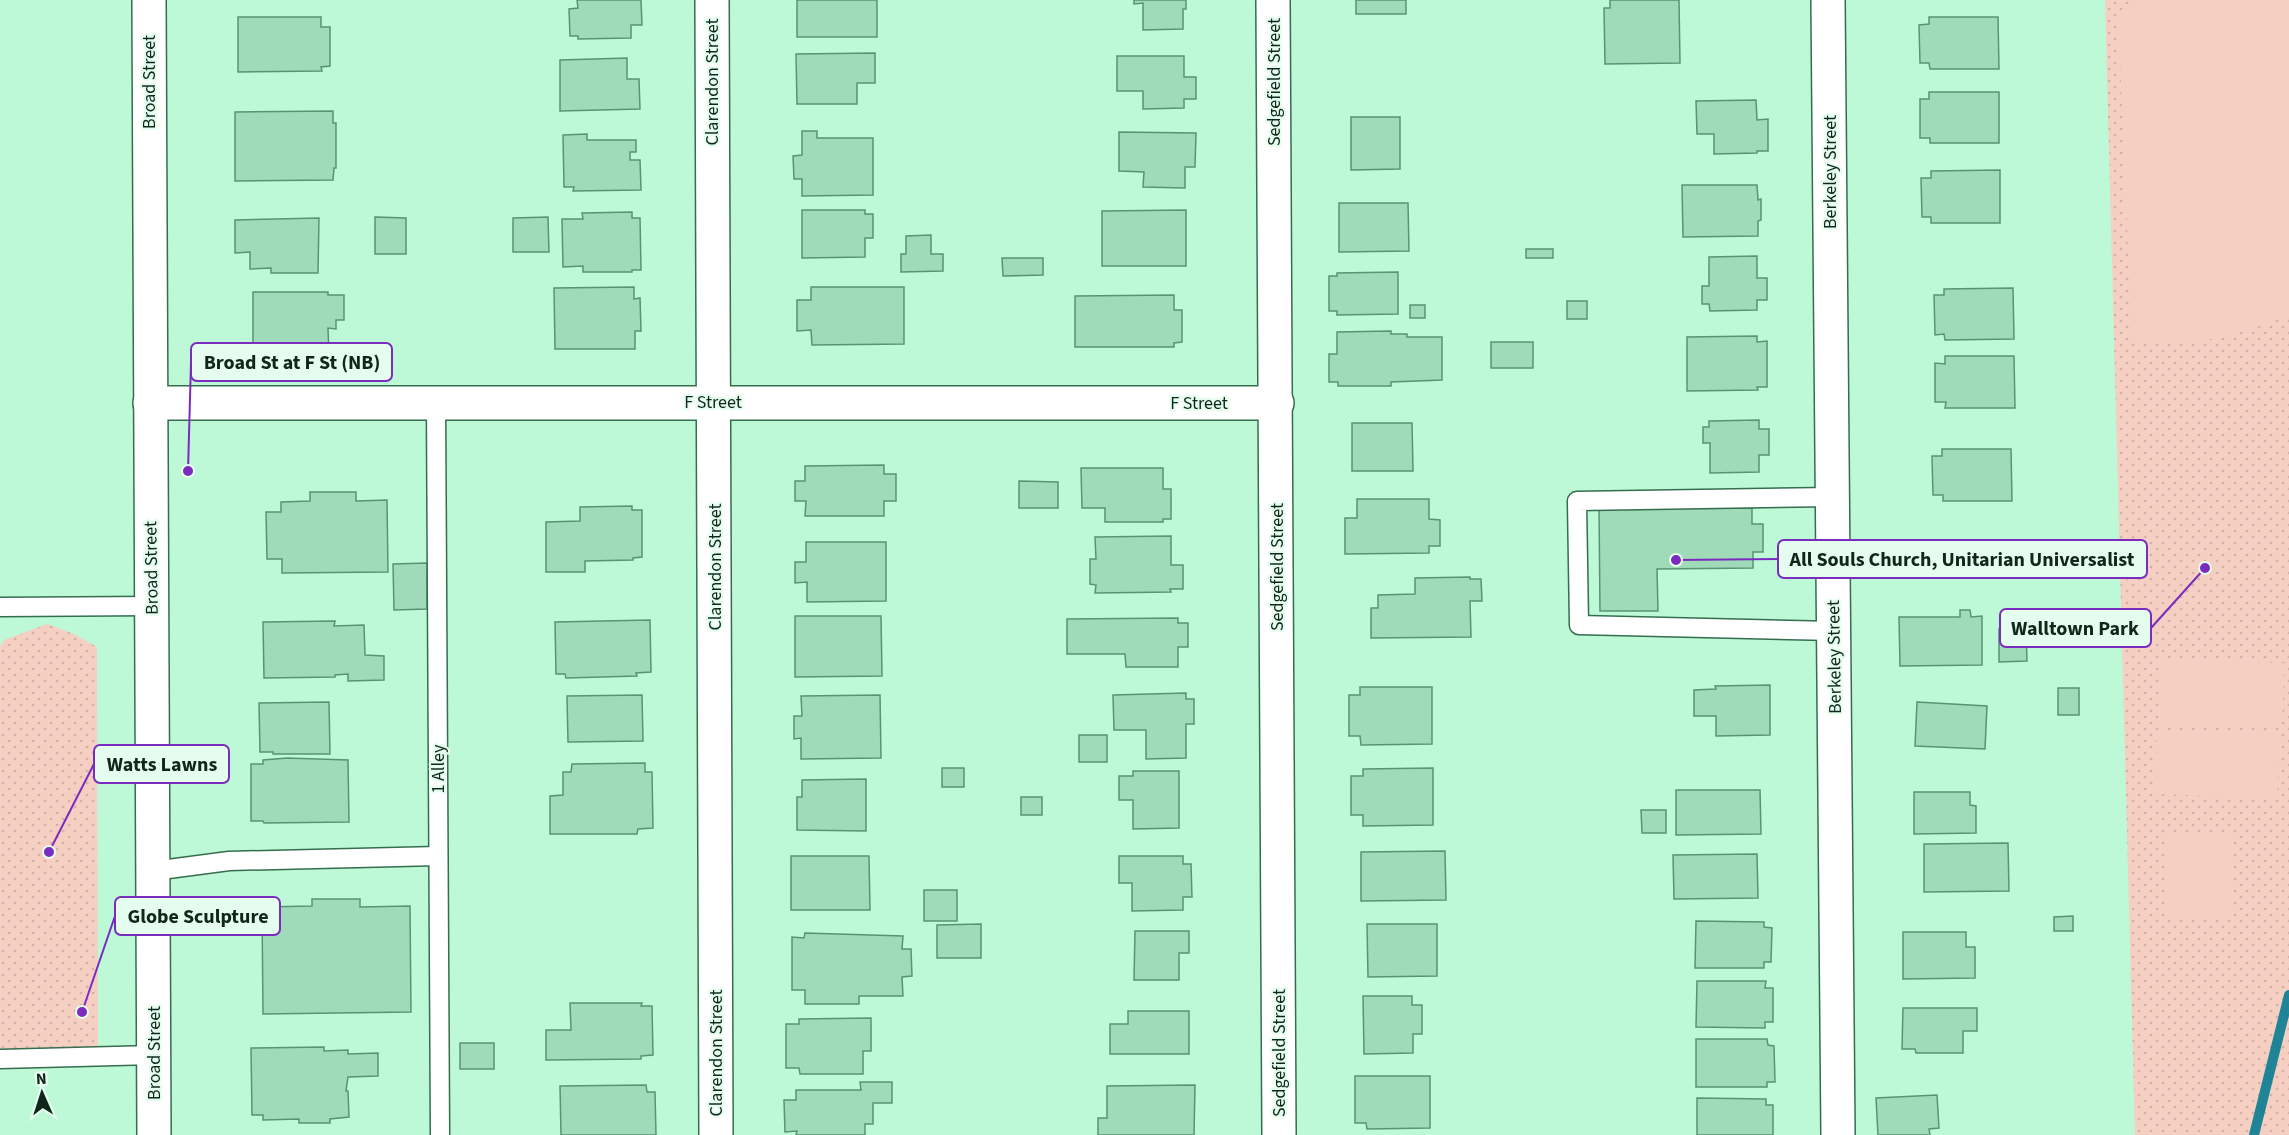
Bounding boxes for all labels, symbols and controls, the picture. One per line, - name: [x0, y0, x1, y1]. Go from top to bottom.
- street label: Clarendon Street: [700, 18, 725, 146]
- street label: Sedgefield Street: [1262, 18, 1287, 146]
- street label: Broad Street: [137, 35, 162, 129]
- street label: Berkeley Street: [1818, 115, 1843, 229]
- callout: Broad St at F St (NB): [191, 343, 392, 381]
- text: Broad St at F St (NB): [204, 349, 380, 377]
- street label: F Street: [684, 390, 742, 415]
- street label: F Street: [1170, 391, 1228, 416]
- street label: Clarendon Street: [703, 503, 728, 631]
- street label: Sedgefield Street: [1265, 503, 1290, 631]
- street label: Broad Street: [138, 521, 165, 615]
- callout: All Souls Church, Unitarian Universalist: [1778, 540, 2147, 578]
- text: All Souls Church, Unitarian Universalist: [1788, 546, 2135, 574]
- street label: Berkeley Street: [1821, 600, 1848, 714]
- callout: Walltown Park: [2000, 609, 2151, 647]
- text: Walltown Park: [2011, 615, 2139, 643]
- street label: 1 Alley: [426, 744, 451, 793]
- callout: Watts Lawns: [94, 745, 229, 783]
- text: Watts Lawns: [107, 751, 217, 779]
- callout: Globe Sculpture: [115, 897, 280, 935]
- text: Globe Sculpture: [127, 903, 269, 931]
- street label: Clarendon Street: [704, 989, 729, 1117]
- street label: Sedgefield Street: [1267, 989, 1292, 1117]
- street label: Broad Street: [142, 1006, 167, 1100]
- north arrow: [12, 1063, 72, 1123]
- text: N: [35, 1068, 47, 1090]

